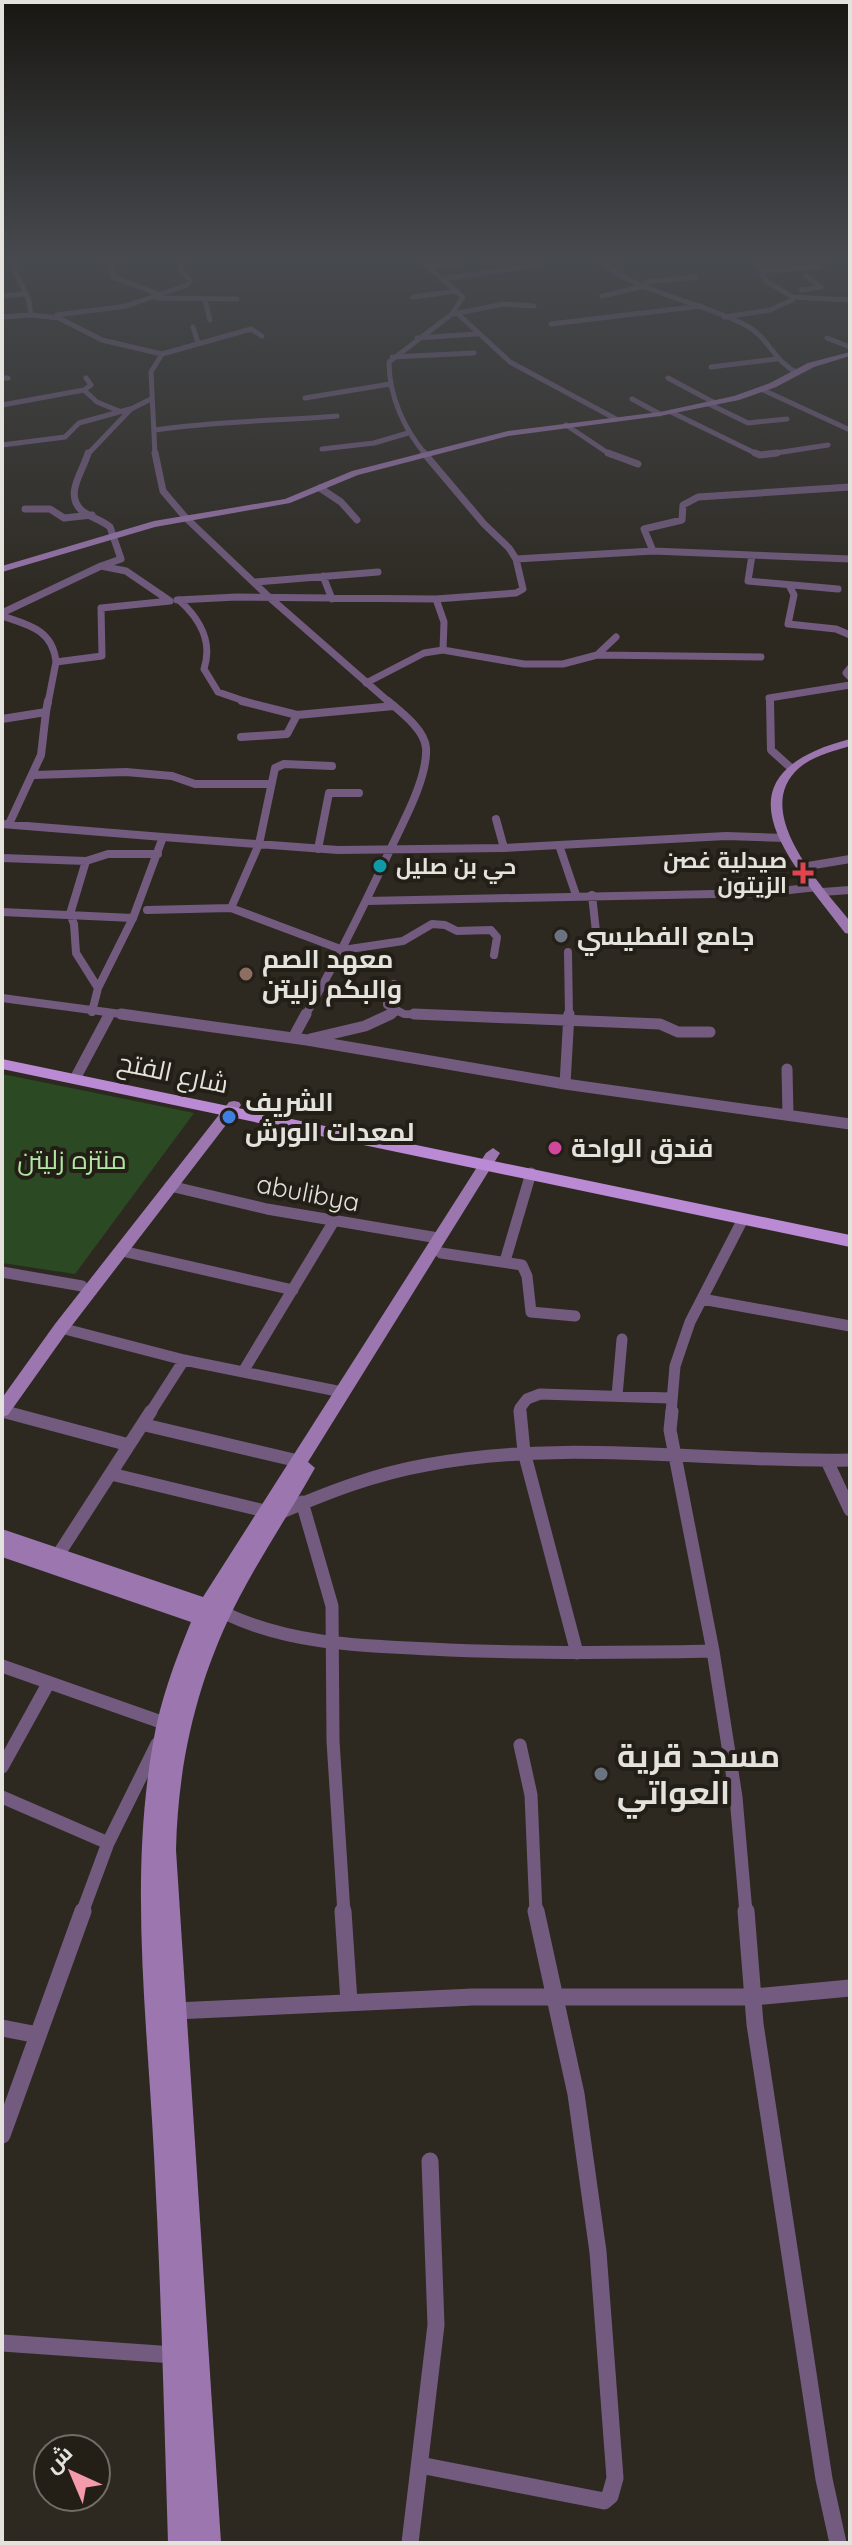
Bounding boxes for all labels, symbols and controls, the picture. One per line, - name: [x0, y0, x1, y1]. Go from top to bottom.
- place label: صيدلية غصن الزيتون: [663, 846, 787, 899]
- place label: حي بن صليل: [396, 852, 516, 884]
- marker: حي بن صليل: [371, 857, 389, 875]
- marker: صيدلية غصن الزيتون: [794, 864, 812, 882]
- place label: جامع الفطيسي: [577, 919, 754, 956]
- marker: جامع الفطيسي: [552, 927, 570, 945]
- place label: معهد الصم والبكم زليتن: [262, 942, 402, 1007]
- marker: معهد الصم والبكم زليتن: [237, 965, 255, 983]
- street label: شارع الفتح: [115, 1045, 231, 1101]
- place label: الشريف لمعدات الورش: [245, 1085, 415, 1148]
- marker: الشريف لمعدات الورش: [220, 1108, 238, 1126]
- place label: فندق الواحة: [571, 1131, 713, 1164]
- marker: فندق الواحة: [546, 1139, 564, 1157]
- park label: منتزه زليتن: [17, 1143, 127, 1176]
- street label: abulibya: [254, 1166, 362, 1219]
- place label: مسجد قرية العواتي: [617, 1735, 780, 1819]
- marker: مسجد قرية العواتي: [592, 1765, 610, 1783]
- north arrow: [32, 2433, 112, 2513]
- text: ش: [38, 2439, 78, 2478]

